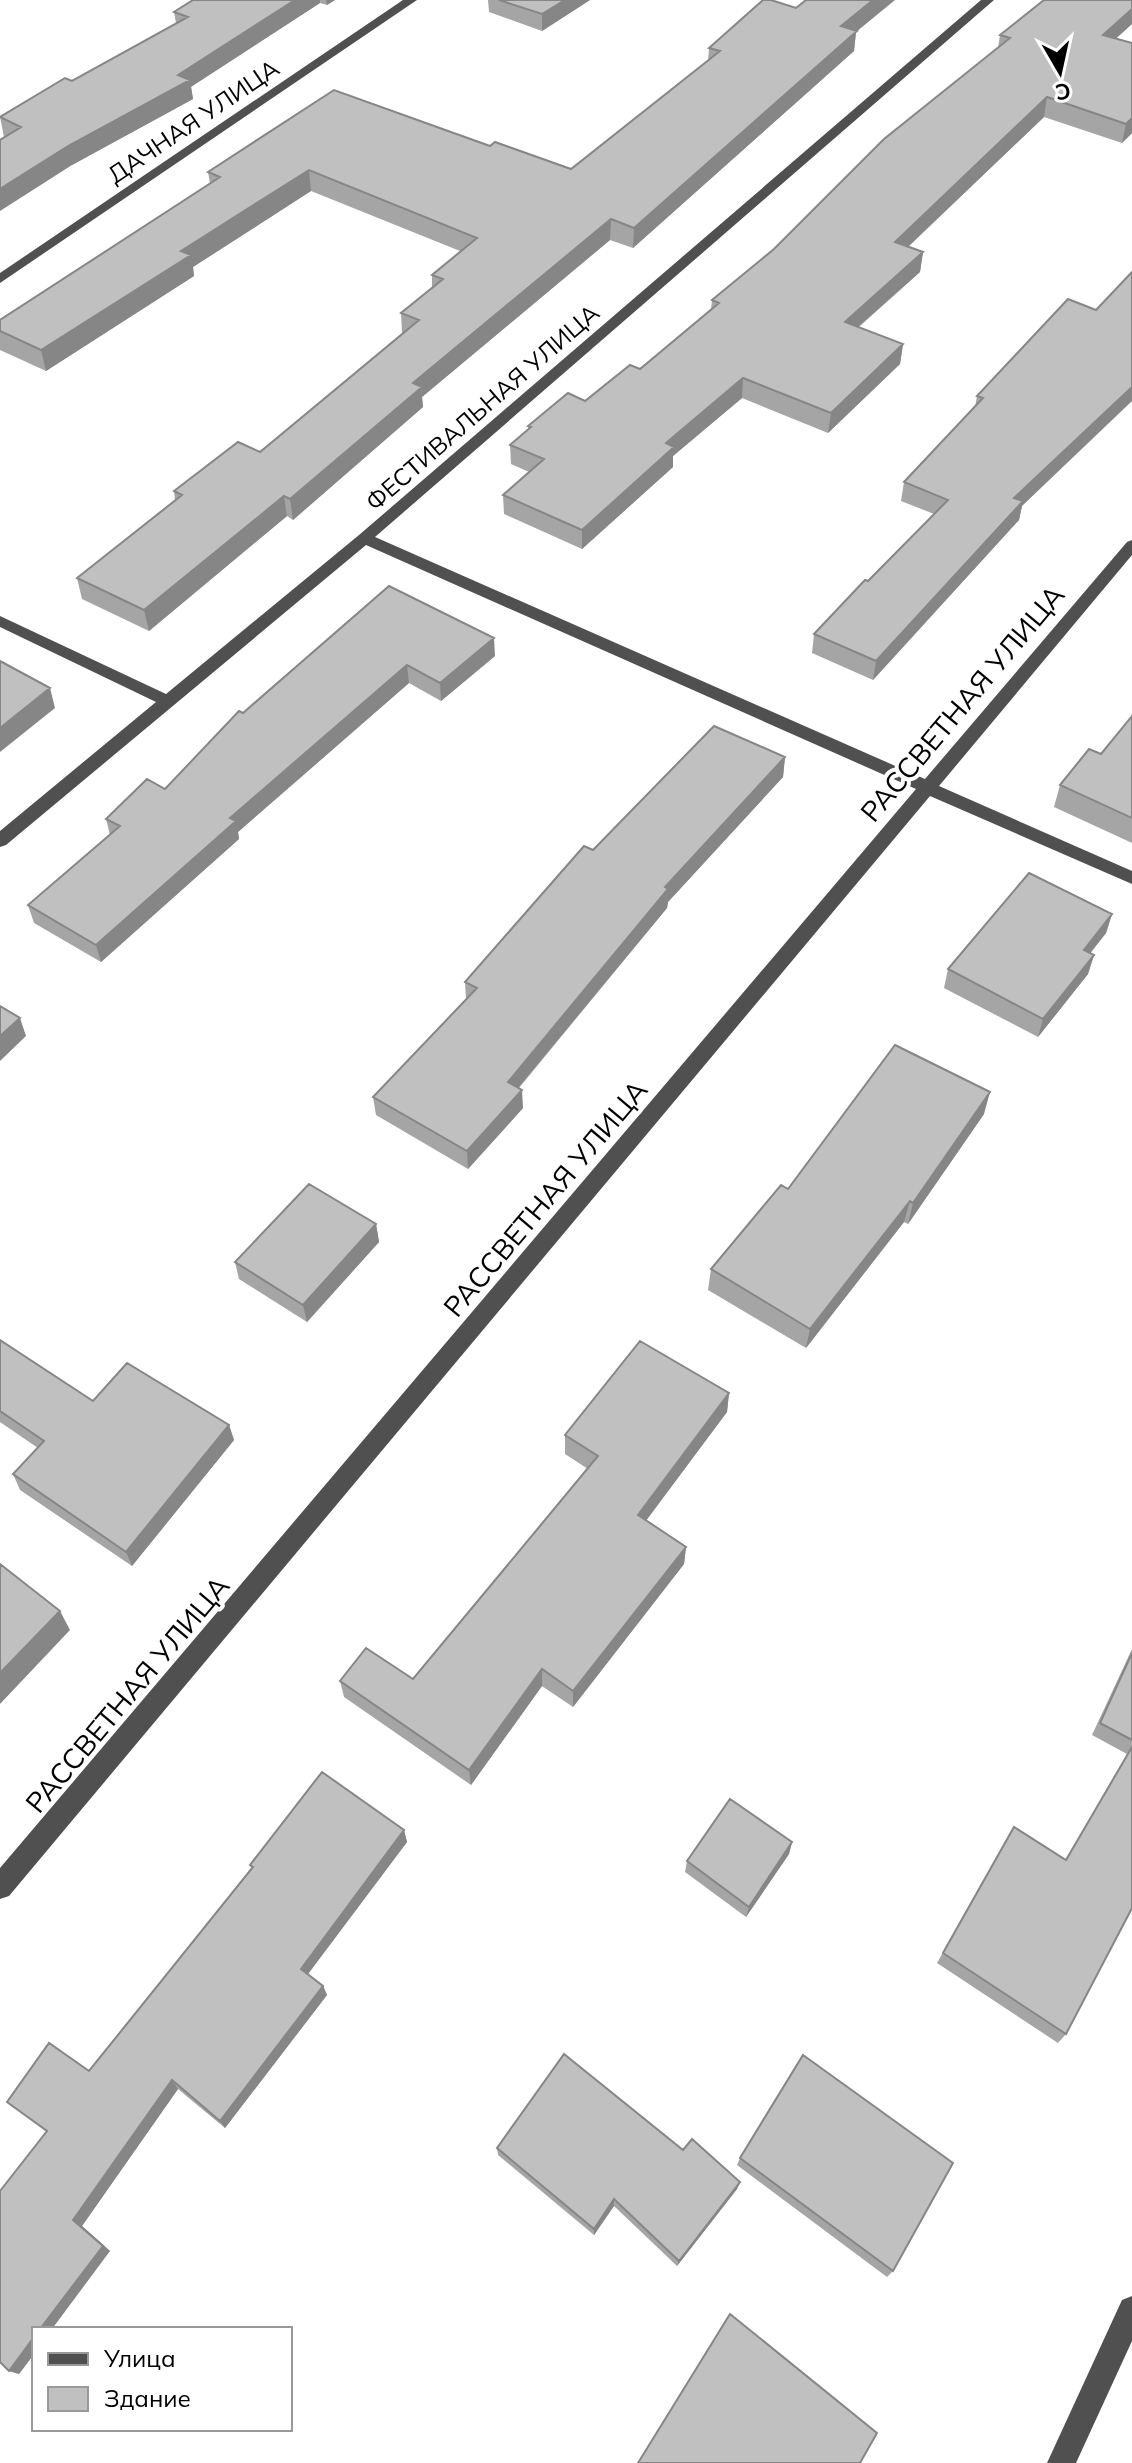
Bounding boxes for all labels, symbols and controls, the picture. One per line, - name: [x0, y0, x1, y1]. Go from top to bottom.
- north arrow: [1020, 32, 1100, 112]
- street label: ДАЧНАЯ УЛИЦА: [102, 52, 285, 189]
- text: С: [1053, 77, 1073, 107]
- street label: ФЕСТИВАЛЬНАЯ УЛИЦА: [359, 297, 605, 517]
- street label: РАССВЕТНАЯ УЛИЦА: [853, 577, 1072, 829]
- street label: РАССВЕТНАЯ УЛИЦА: [436, 1072, 655, 1324]
- street label: РАССВЕТНАЯ УЛИЦА: [18, 1568, 237, 1820]
- legend: [32, 2327, 292, 2431]
- text: Улица: [103, 2343, 176, 2373]
- text: Здание: [104, 2383, 191, 2413]

